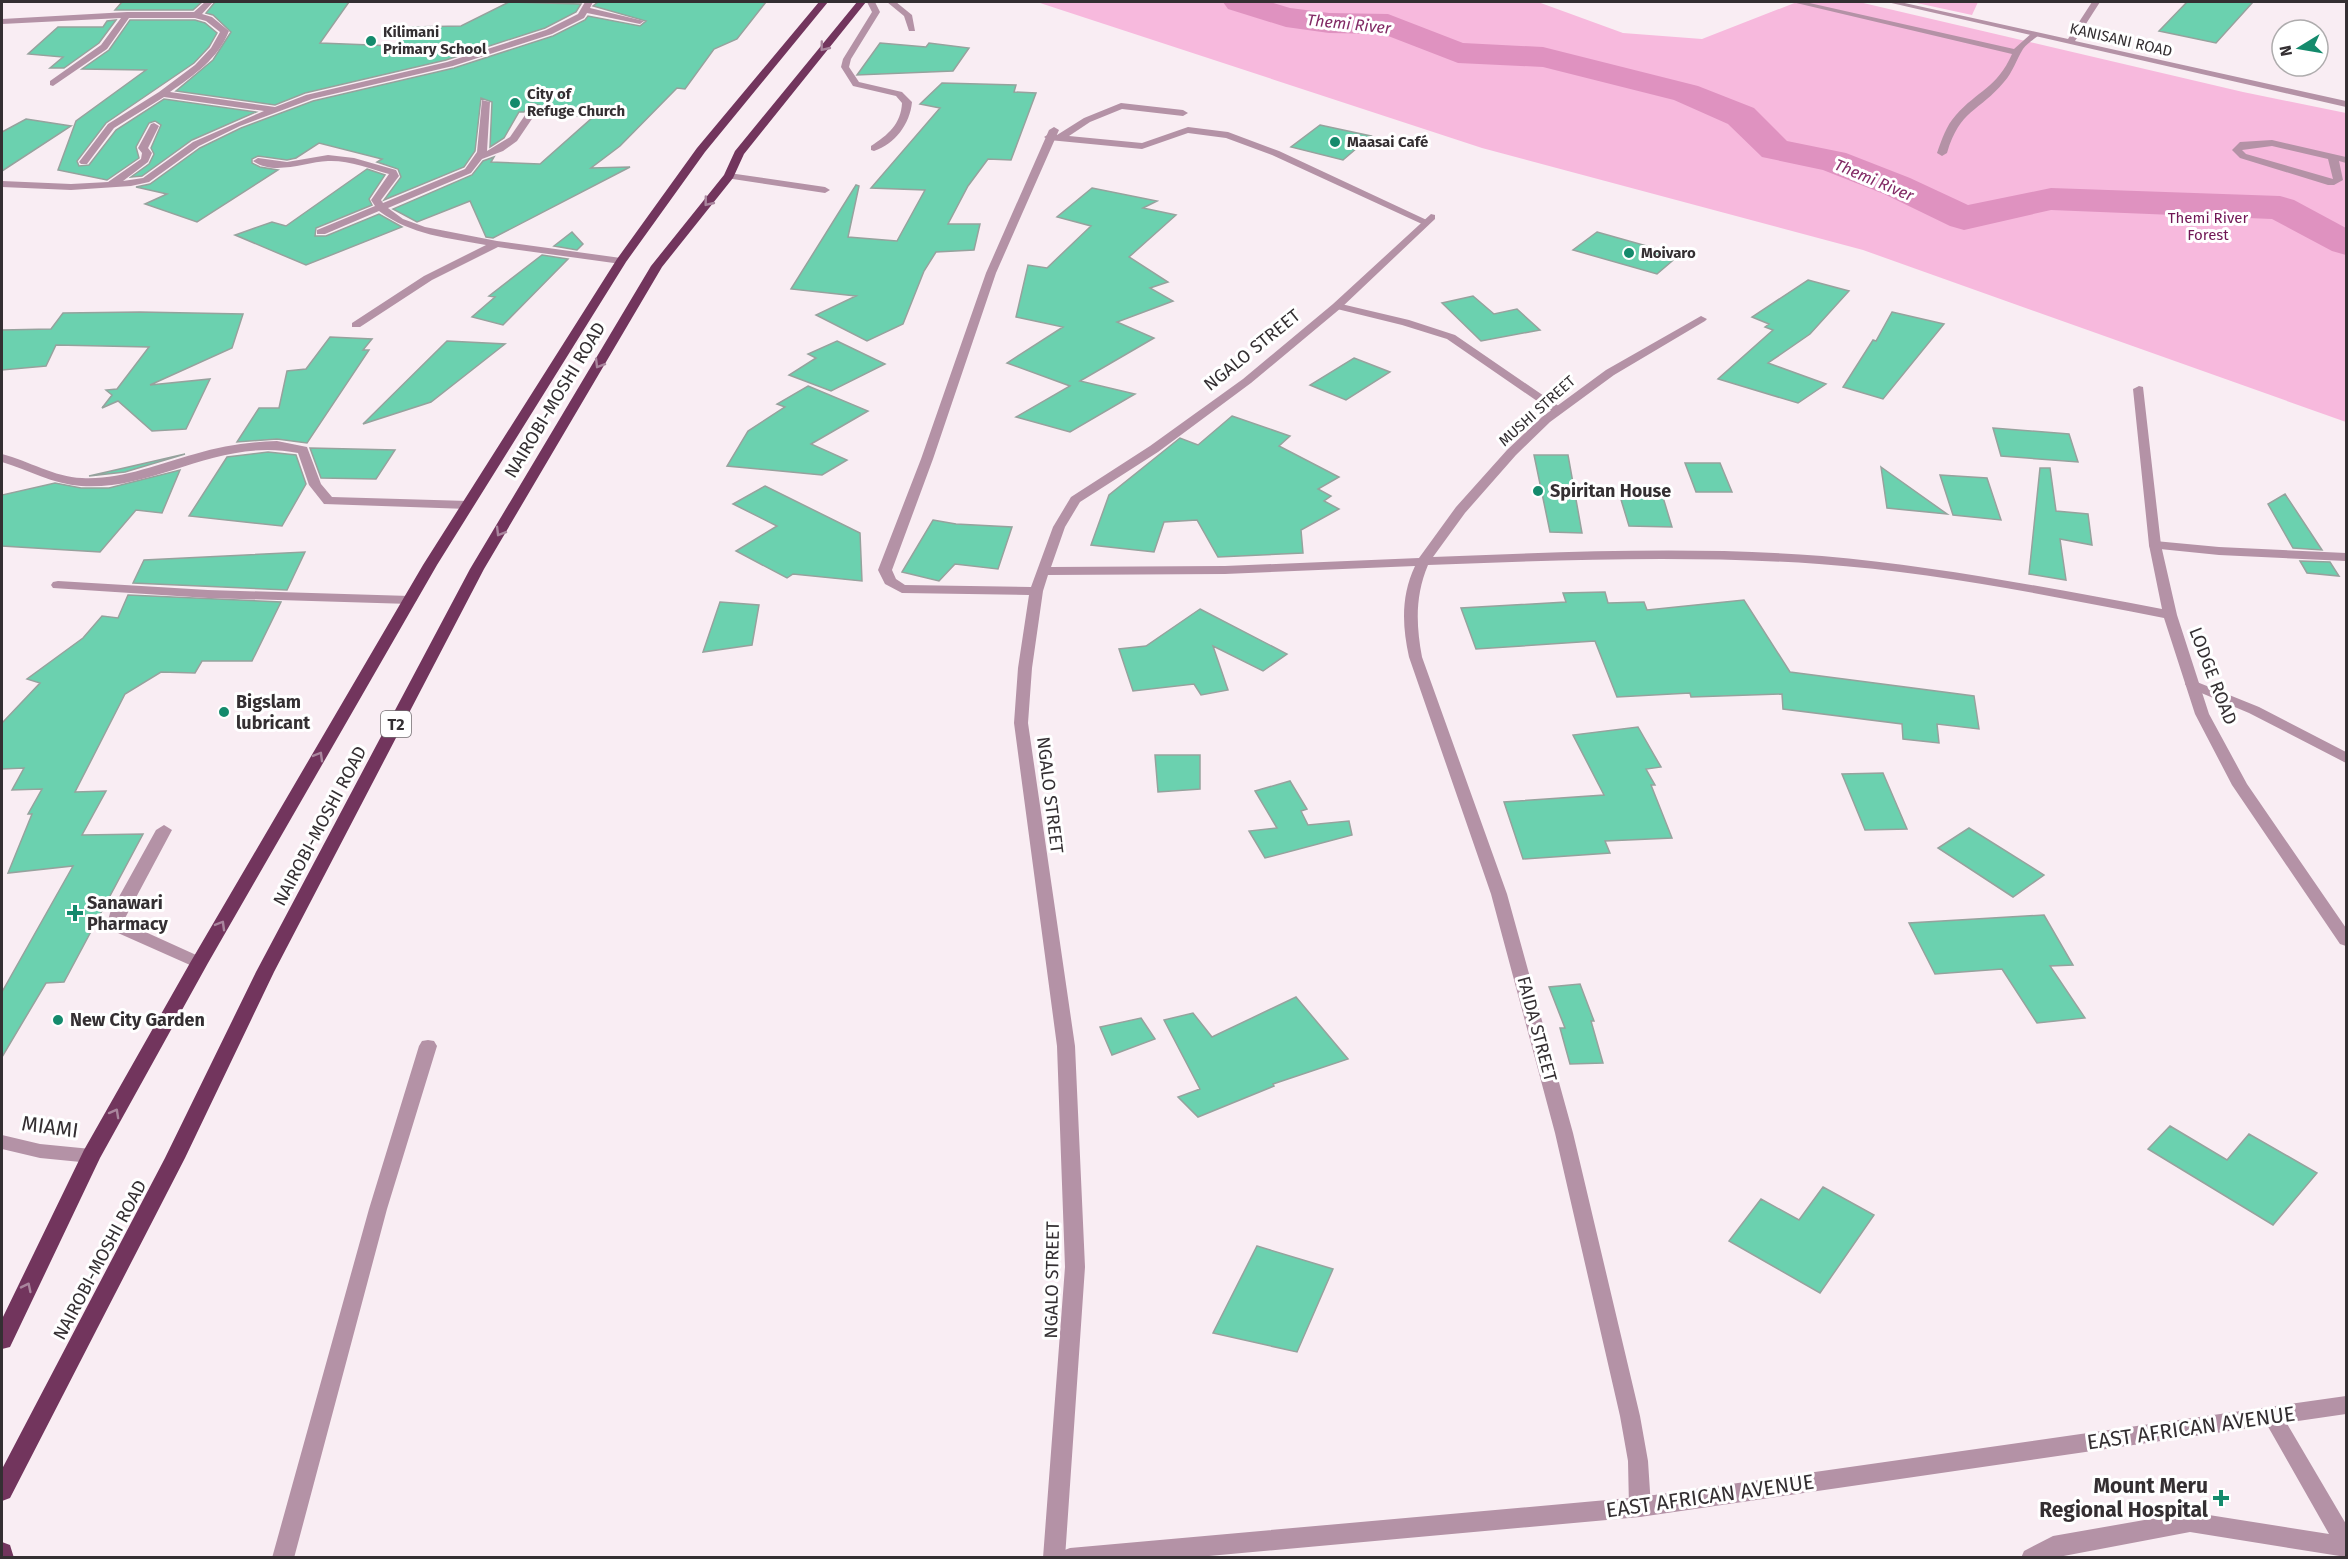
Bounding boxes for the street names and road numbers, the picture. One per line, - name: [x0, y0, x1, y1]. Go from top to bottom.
- street label: KANISANI ROAD: [2068, 19, 2174, 61]
- street label: NGALO STREET: [1199, 304, 1305, 396]
- street label: NAIROBI-MOSHI ROAD: [500, 318, 610, 482]
- street label: MUSHI STREET: [1495, 372, 1579, 450]
- street label: LODGE ROAD: [2184, 624, 2242, 728]
- road number: T2: [381, 711, 411, 737]
- street label: NGALO STREET: [1032, 735, 1068, 855]
- street label: NAIROBI-MOSHI ROAD: [269, 742, 371, 910]
- street label: FAIDA STREET: [1512, 974, 1562, 1085]
- street label: MIAMI: [20, 1110, 80, 1144]
- street label: NAIROBI-MOSHI ROAD: [49, 1176, 151, 1344]
- street label: NGALO STREET: [1040, 1220, 1064, 1339]
- street label: EAST AFRICAN AVENUE: [2085, 1401, 2297, 1455]
- street label: EAST AFRICAN AVENUE: [1604, 1469, 1816, 1523]

